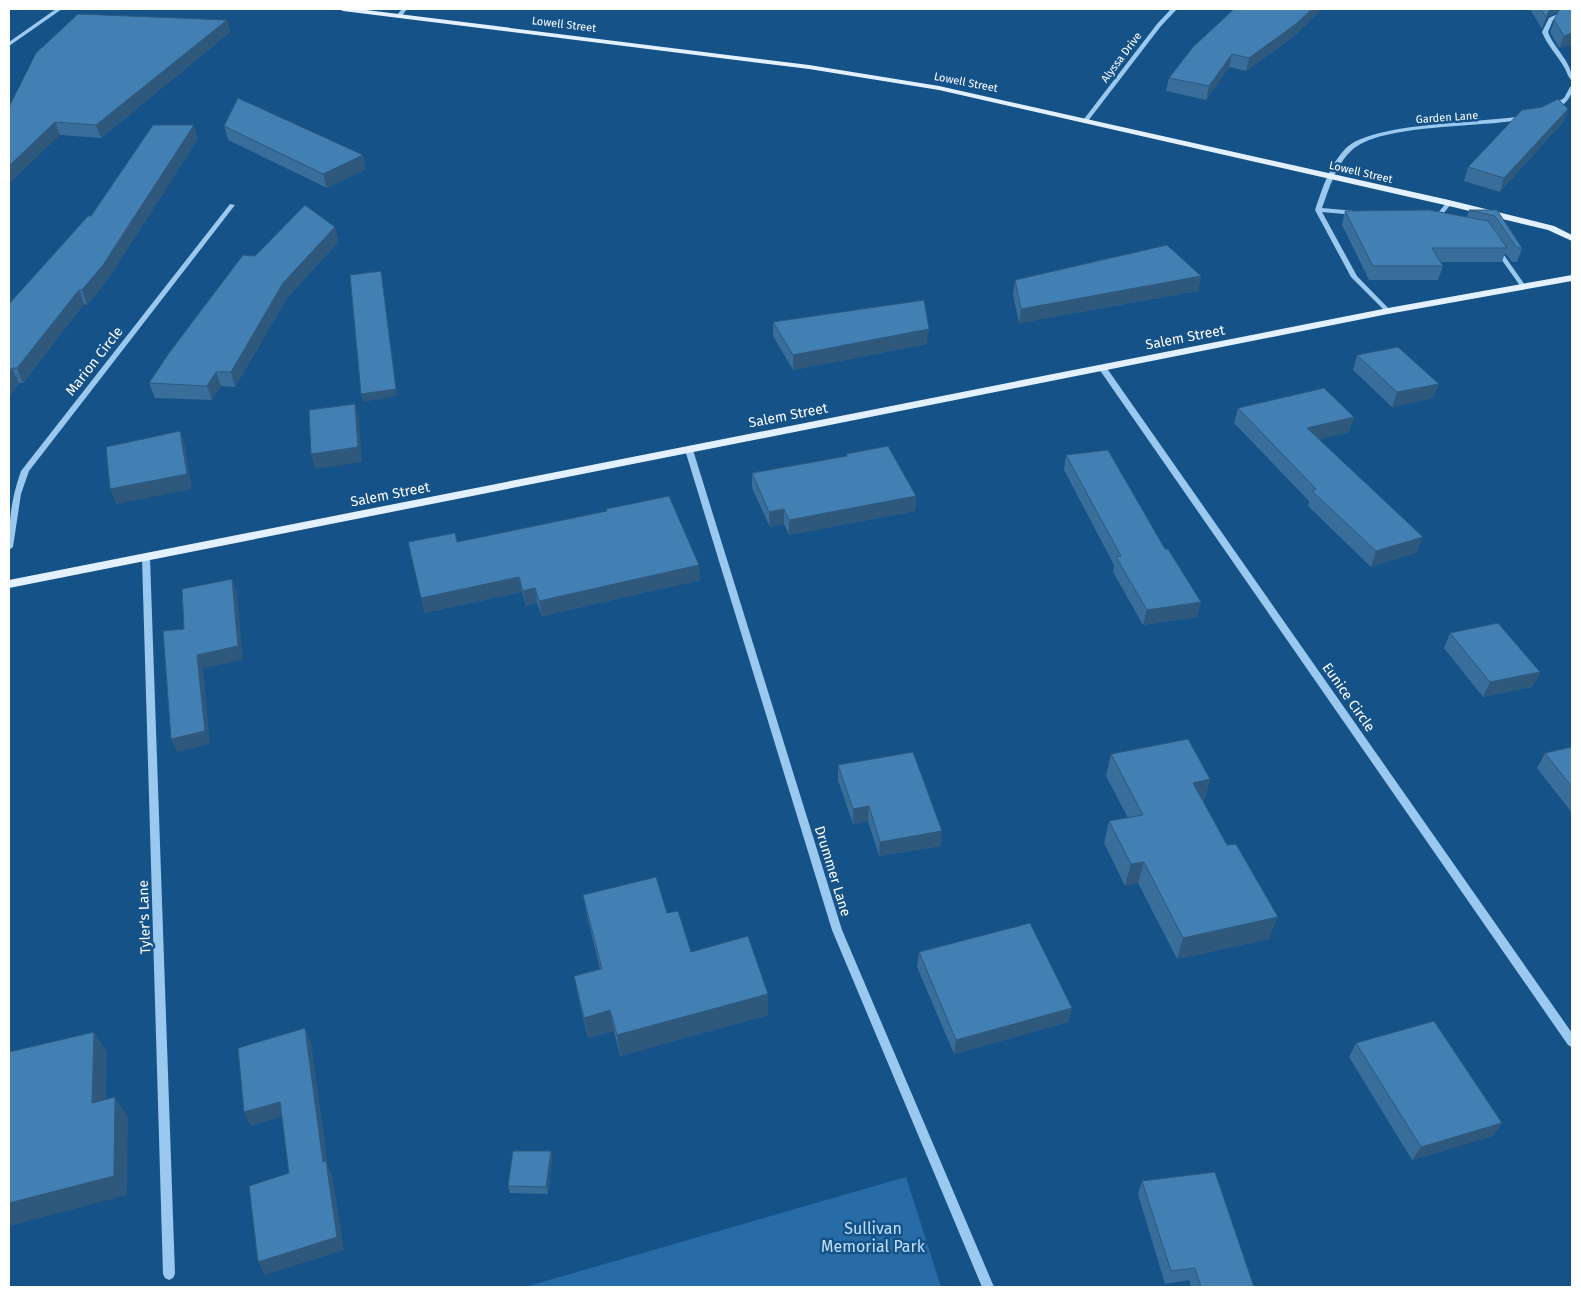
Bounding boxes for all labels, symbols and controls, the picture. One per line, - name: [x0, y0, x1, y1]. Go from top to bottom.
- street label: Lowell Street: [531, 14, 597, 35]
- street label: Alyssa Drive: [1098, 30, 1144, 85]
- street label: Lowell Street: [933, 70, 999, 95]
- street label: Garden Lane: [1415, 109, 1479, 126]
- street label: Lowell Street: [1328, 159, 1394, 186]
- street label: Salem Street: [1144, 321, 1227, 354]
- street label: Marion Circle: [62, 323, 127, 399]
- street label: Salem Street: [747, 399, 830, 432]
- street label: Salem Street: [349, 478, 432, 511]
- street label: Eunice Circle: [1319, 659, 1379, 735]
- street label: Drummer Lane: [811, 824, 854, 918]
- street label: Tyler's Lane: [135, 880, 154, 954]
- park label: Sullivan Memorial Park: [821, 1219, 926, 1256]

